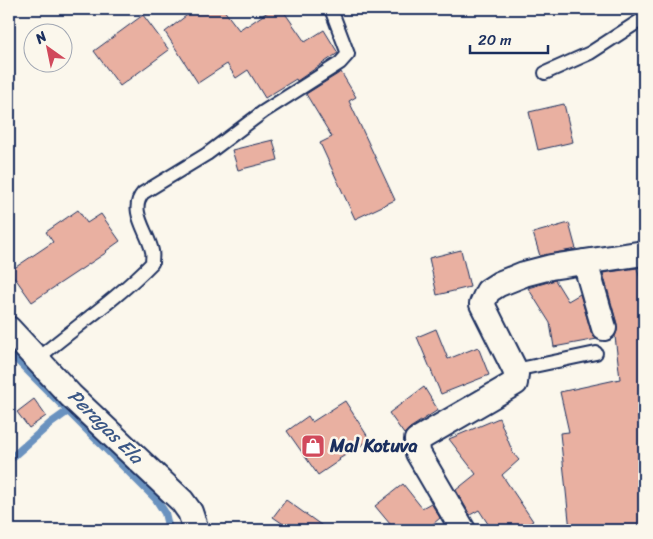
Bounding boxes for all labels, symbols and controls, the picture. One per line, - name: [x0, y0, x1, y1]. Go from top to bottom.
- north arrow: [22, 22, 72, 72]
- scale bar: [470, 22, 548, 54]
- text: N: [29, 24, 52, 51]
- text: 20 m: [478, 27, 512, 53]
- water label: Peragas Ela: [60, 381, 152, 473]
- place label: Mal Kotuva: [329, 430, 417, 462]
- shop icon: Mal Kotuva: [300, 433, 326, 459]

